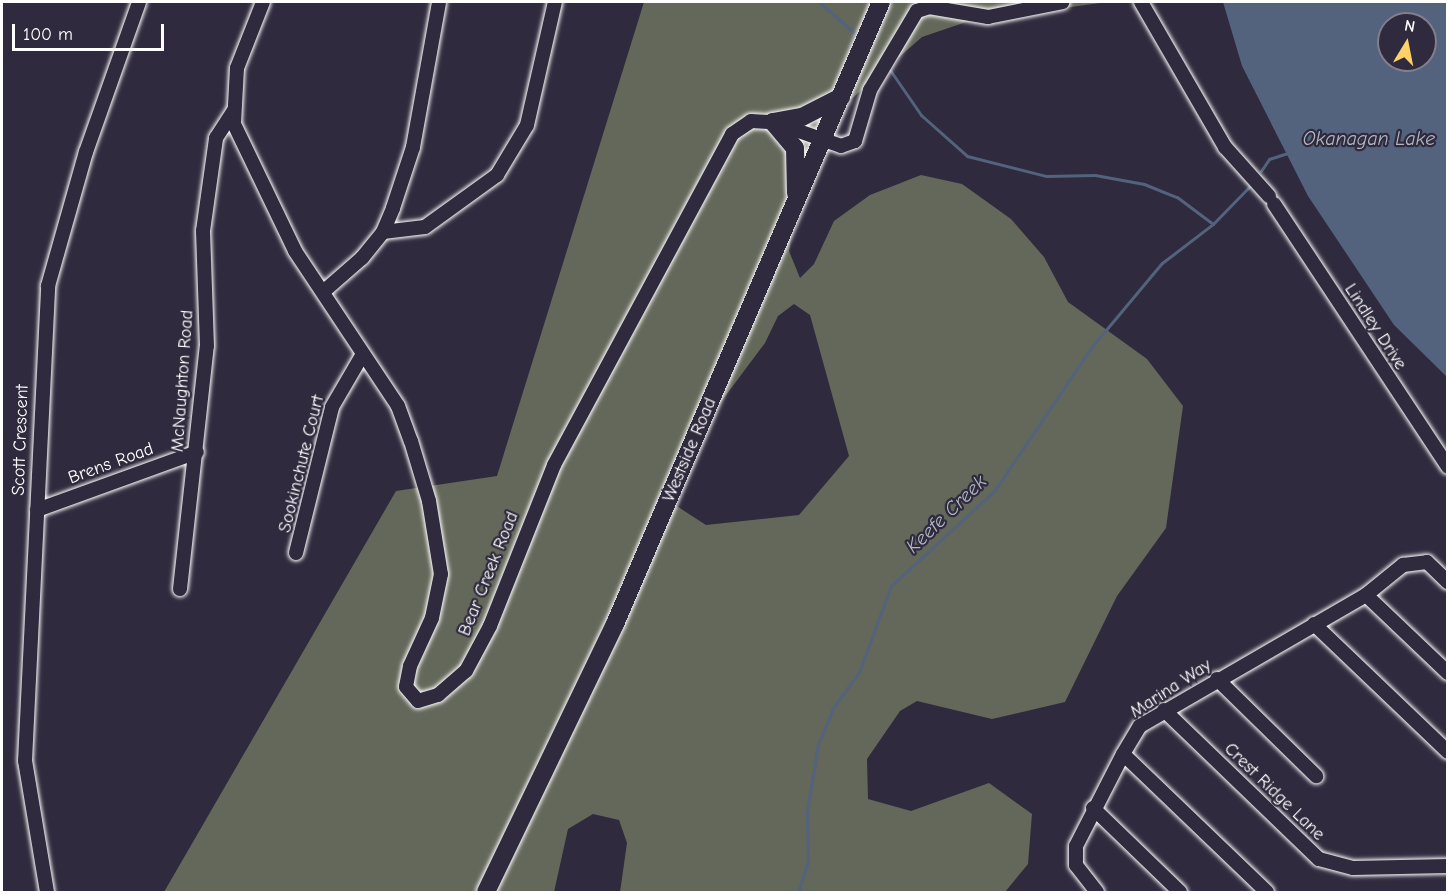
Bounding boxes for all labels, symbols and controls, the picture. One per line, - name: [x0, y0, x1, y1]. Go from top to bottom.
- scale bar: [15, 12, 166, 50]
- north arrow: [1377, 12, 1437, 72]
- text: N: [1403, 16, 1416, 36]
- text: 100 m: [23, 24, 73, 45]
- water label: Okanagan Lake: [1303, 126, 1435, 150]
- street label: Lindley Drive: [1339, 280, 1411, 374]
- street label: McNaughton Road: [167, 309, 199, 453]
- street label: Scott Crescent: [8, 384, 34, 496]
- street label: Sookinchute Court: [274, 393, 330, 535]
- street label: Westside Road: [658, 395, 722, 505]
- street label: Brens Road: [65, 439, 157, 489]
- water label: Keefe Creek: [901, 470, 991, 558]
- street label: Bear Creek Road: [454, 509, 524, 639]
- street label: Marina Way: [1126, 655, 1216, 723]
- street label: Crest Ridge Lane: [1219, 739, 1329, 845]

